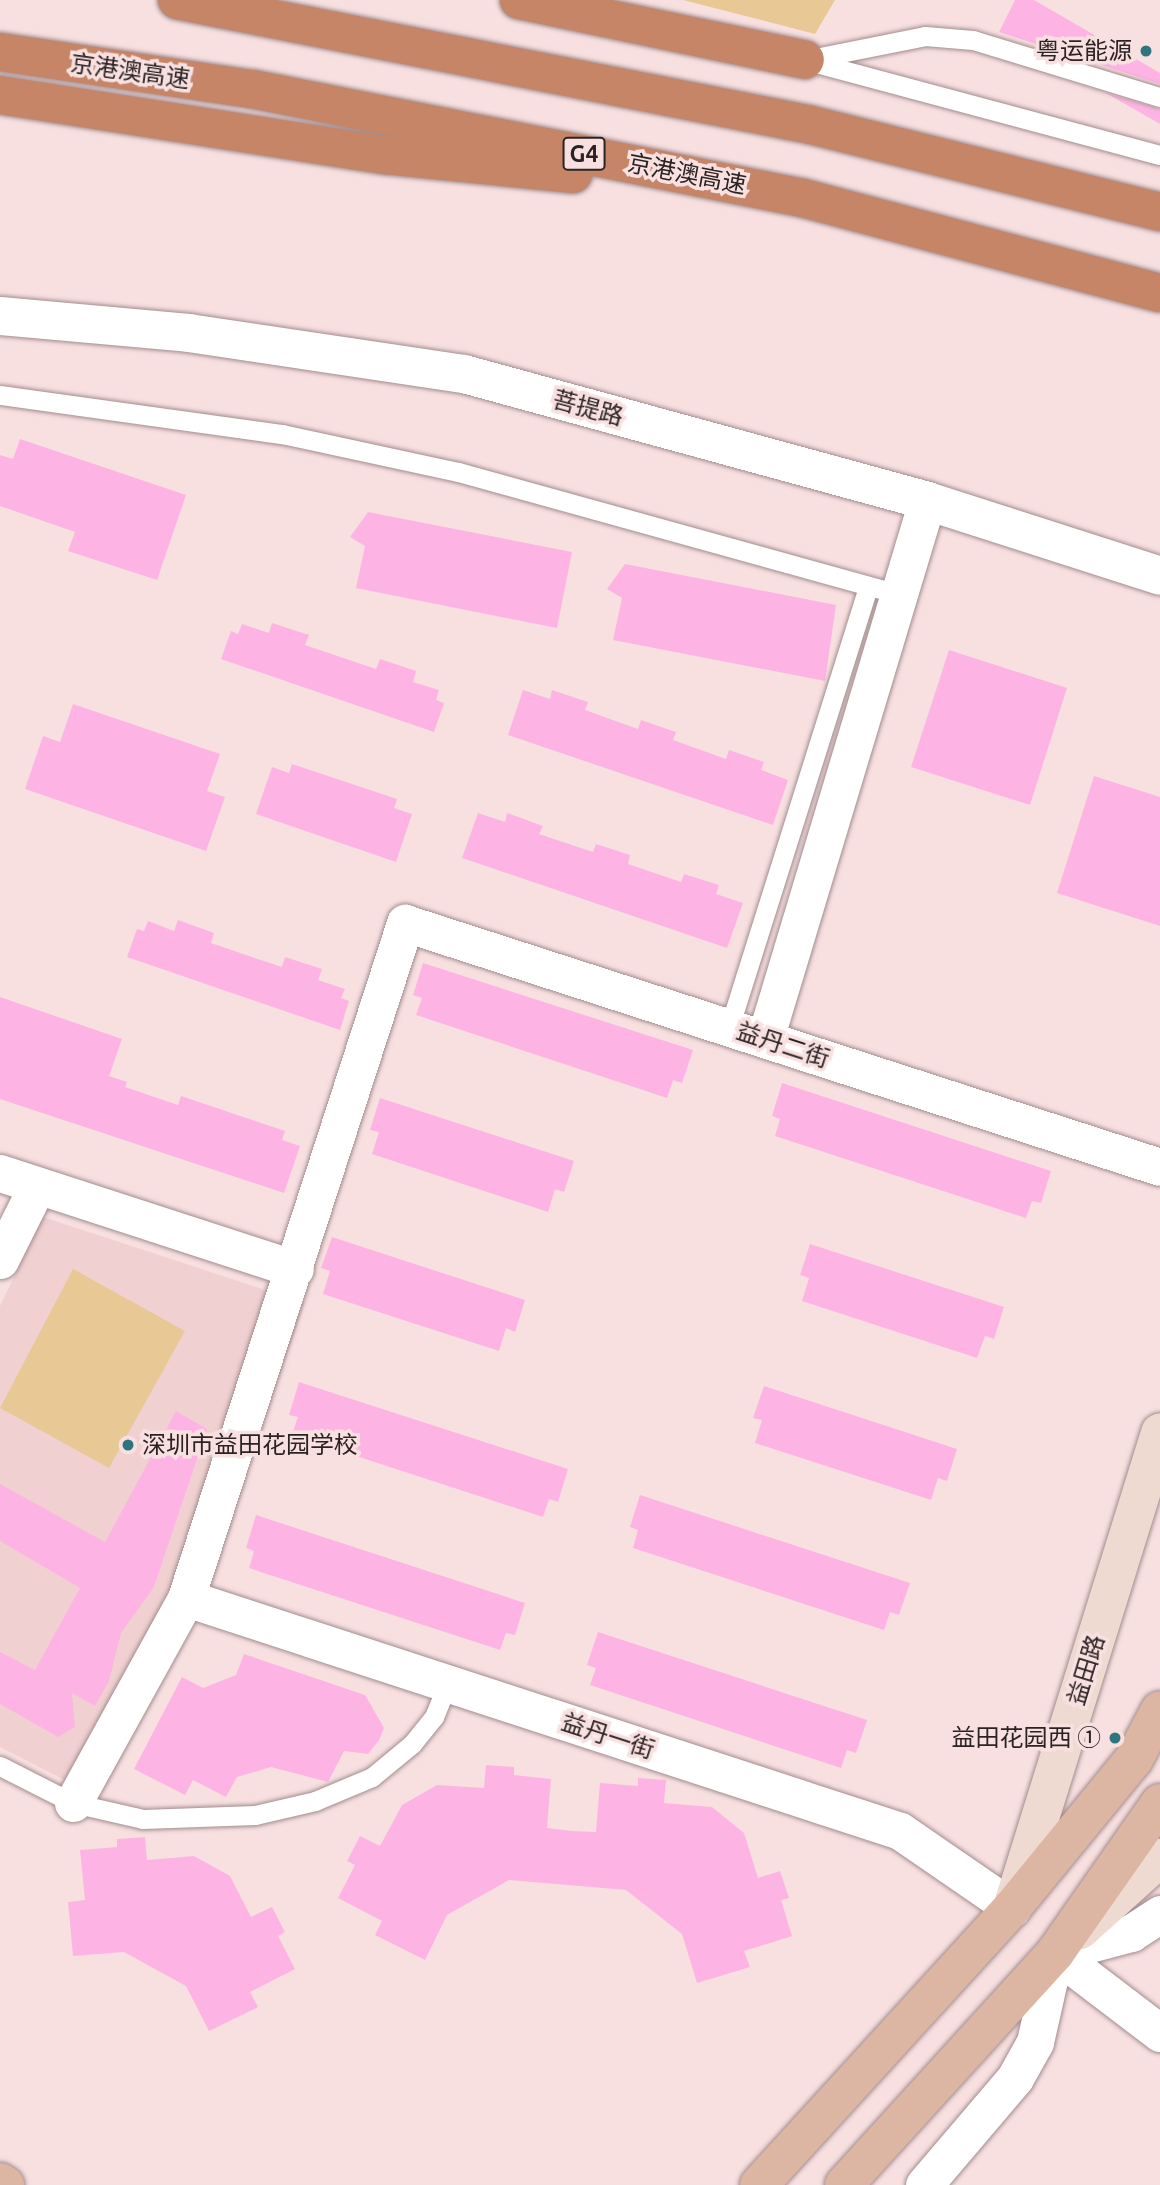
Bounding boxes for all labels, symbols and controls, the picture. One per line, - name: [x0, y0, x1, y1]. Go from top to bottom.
- place label: 粤运能源: [1036, 37, 1132, 65]
- marker: 粤运能源: [1138, 43, 1154, 59]
- street label: 京港澳高速: [69, 48, 191, 94]
- road number: G4: [561, 134, 607, 174]
- street label: 京港澳高速: [625, 148, 749, 200]
- street label: 菩提路: [549, 385, 627, 431]
- street label: 益丹二街: [733, 1016, 833, 1074]
- place label: 深圳市益田花园学校: [142, 1431, 358, 1459]
- marker: 深圳市益田花园学校: [120, 1437, 136, 1453]
- street label: 益田路: [1062, 1631, 1110, 1709]
- street label: 益丹一街: [558, 1707, 658, 1765]
- place label: 益田花园西 ①: [952, 1724, 1101, 1752]
- marker: 益田花园西 ①: [1107, 1730, 1123, 1746]

